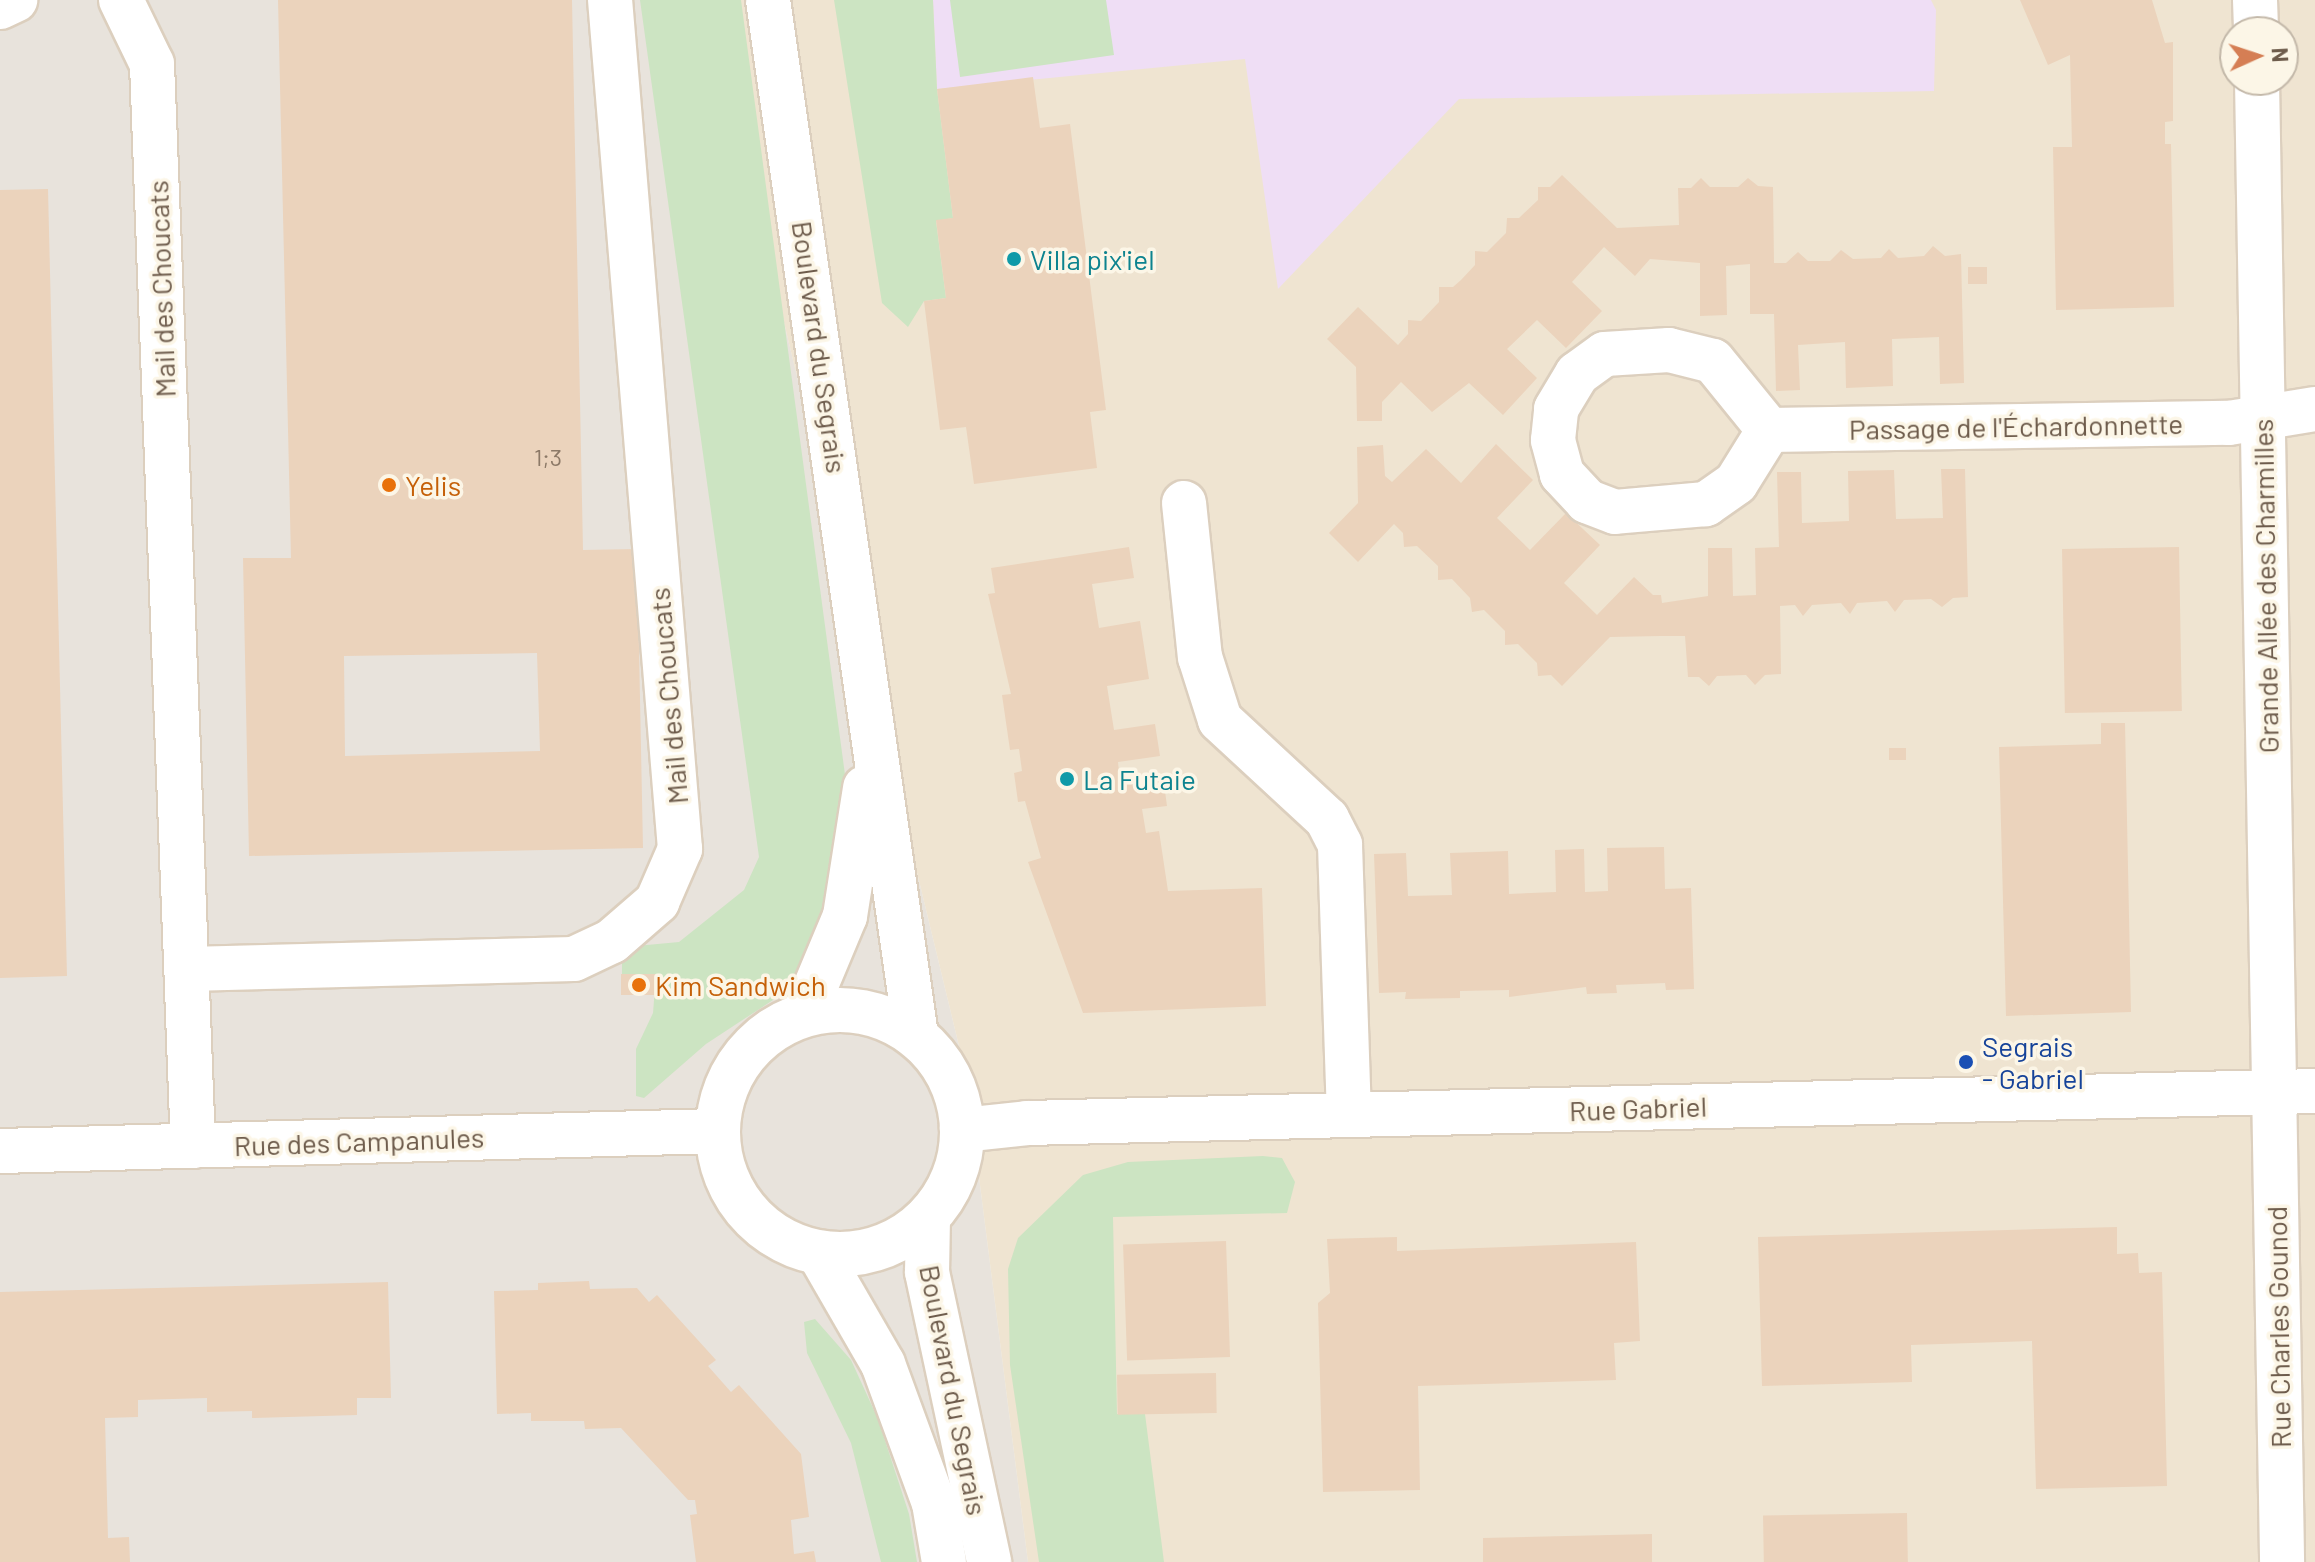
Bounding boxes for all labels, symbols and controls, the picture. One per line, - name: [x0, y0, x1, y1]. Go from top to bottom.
- north arrow: [2219, 16, 2299, 96]
- text: N: [2268, 47, 2294, 63]
- street label: Mail des Choucats: [140, 180, 182, 398]
- street label: Boulevard du Segrais: [786, 219, 854, 475]
- place label: Villa pix'iel: [1030, 242, 1155, 276]
- marker: Villa pix'iel: [1005, 250, 1023, 268]
- street label: Passage de l'Échardonnette: [1849, 406, 2183, 446]
- street label: Grande Allée des Charmilles: [2245, 418, 2285, 754]
- house number: 1;3: [534, 443, 562, 471]
- place label: Yelis: [405, 468, 461, 502]
- marker: Yelis: [380, 476, 398, 494]
- street label: Mail des Choucats: [642, 586, 694, 806]
- place label: La Futaie: [1083, 762, 1196, 796]
- marker: La Futaie: [1058, 770, 1076, 788]
- place label: Kim Sandwich: [655, 968, 826, 1002]
- marker: Kim Sandwich: [630, 976, 648, 994]
- place label: Segrais - Gabriel: [1982, 1029, 2084, 1095]
- marker: Segrais - Gabriel: [1957, 1053, 1975, 1071]
- street label: Rue Gabriel: [1568, 1089, 1708, 1127]
- street label: Rue des Campanules: [233, 1120, 485, 1162]
- street label: Rue Charles Gounod: [2259, 1206, 2297, 1448]
- street label: Boulevard du Segrais: [913, 1262, 995, 1518]

